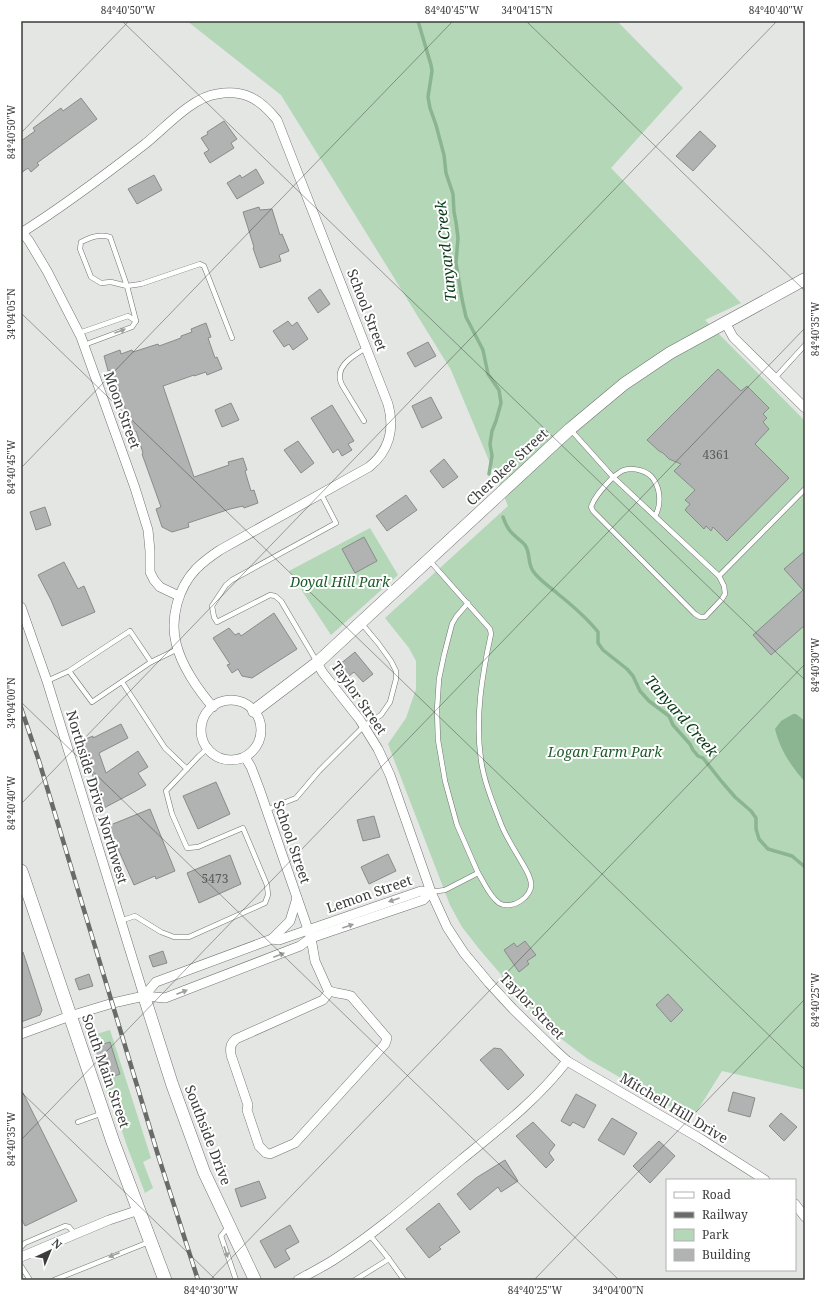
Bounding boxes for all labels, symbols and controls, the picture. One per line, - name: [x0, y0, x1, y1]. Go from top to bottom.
- text: 84°40'50"W: [101, 3, 156, 17]
- text: 84°40'45"W: [425, 3, 480, 17]
- text: 34°04'15"N: [501, 3, 553, 17]
- text: 84°40'40"W: [749, 3, 804, 17]
- text: 84°40'50"W: [4, 104, 18, 159]
- water label: Tanyard Creek: [430, 199, 460, 303]
- street label: School Street: [343, 266, 392, 354]
- text: 34°04'05"N: [4, 288, 18, 340]
- text: 84°40'35"W: [808, 301, 822, 356]
- one-way arrow: [115, 328, 127, 334]
- street label: Moon Street: [100, 369, 145, 451]
- street label: Cherokee Street: [462, 424, 552, 509]
- text: 84°40'45"W: [4, 439, 18, 494]
- house number: 4361: [703, 446, 729, 463]
- park label: Doyal Hill Park: [289, 572, 391, 591]
- text: 84°40'30"W: [808, 637, 822, 692]
- street label: Taylor Street: [327, 657, 392, 738]
- water label: Tanyard Creek: [641, 670, 723, 761]
- text: 34°04'00"N: [4, 677, 18, 729]
- street label: Northside Drive Northwest: [62, 708, 133, 886]
- park label: Logan Farm Park: [547, 742, 663, 761]
- text: 84°40'40"W: [4, 775, 18, 830]
- street label: School Street: [269, 798, 316, 886]
- house number: 5473: [202, 870, 229, 887]
- street label: Lemon Street: [324, 870, 414, 917]
- one-way arrow: [387, 897, 399, 903]
- one-way arrow: [342, 922, 354, 928]
- one-way arrow: [273, 951, 285, 957]
- street label: Taylor Street: [496, 968, 569, 1043]
- text: 84°40'25"W: [808, 972, 822, 1027]
- one-way arrow: [176, 988, 188, 994]
- street label: South Main Street: [78, 1011, 135, 1130]
- street label: Mitchell Hill Drive: [617, 1068, 732, 1147]
- street label: Southside Drive: [181, 1082, 236, 1188]
- text: 84°40'35"W: [4, 1111, 18, 1166]
- legend: [666, 1179, 796, 1271]
- text: Road: [702, 1186, 732, 1203]
- text: Railway: [702, 1206, 748, 1223]
- text: Park: [702, 1226, 730, 1243]
- north arrow: [30, 1231, 70, 1271]
- text: N: [49, 1235, 66, 1252]
- one-way arrow: [223, 1246, 229, 1258]
- text: Building: [702, 1246, 751, 1263]
- one-way arrow: [108, 1253, 120, 1259]
- text: 84°40'30"W: [184, 1283, 239, 1297]
- text: 84°40'25"W: [508, 1283, 563, 1297]
- text: 34°04'00"N: [592, 1283, 644, 1297]

